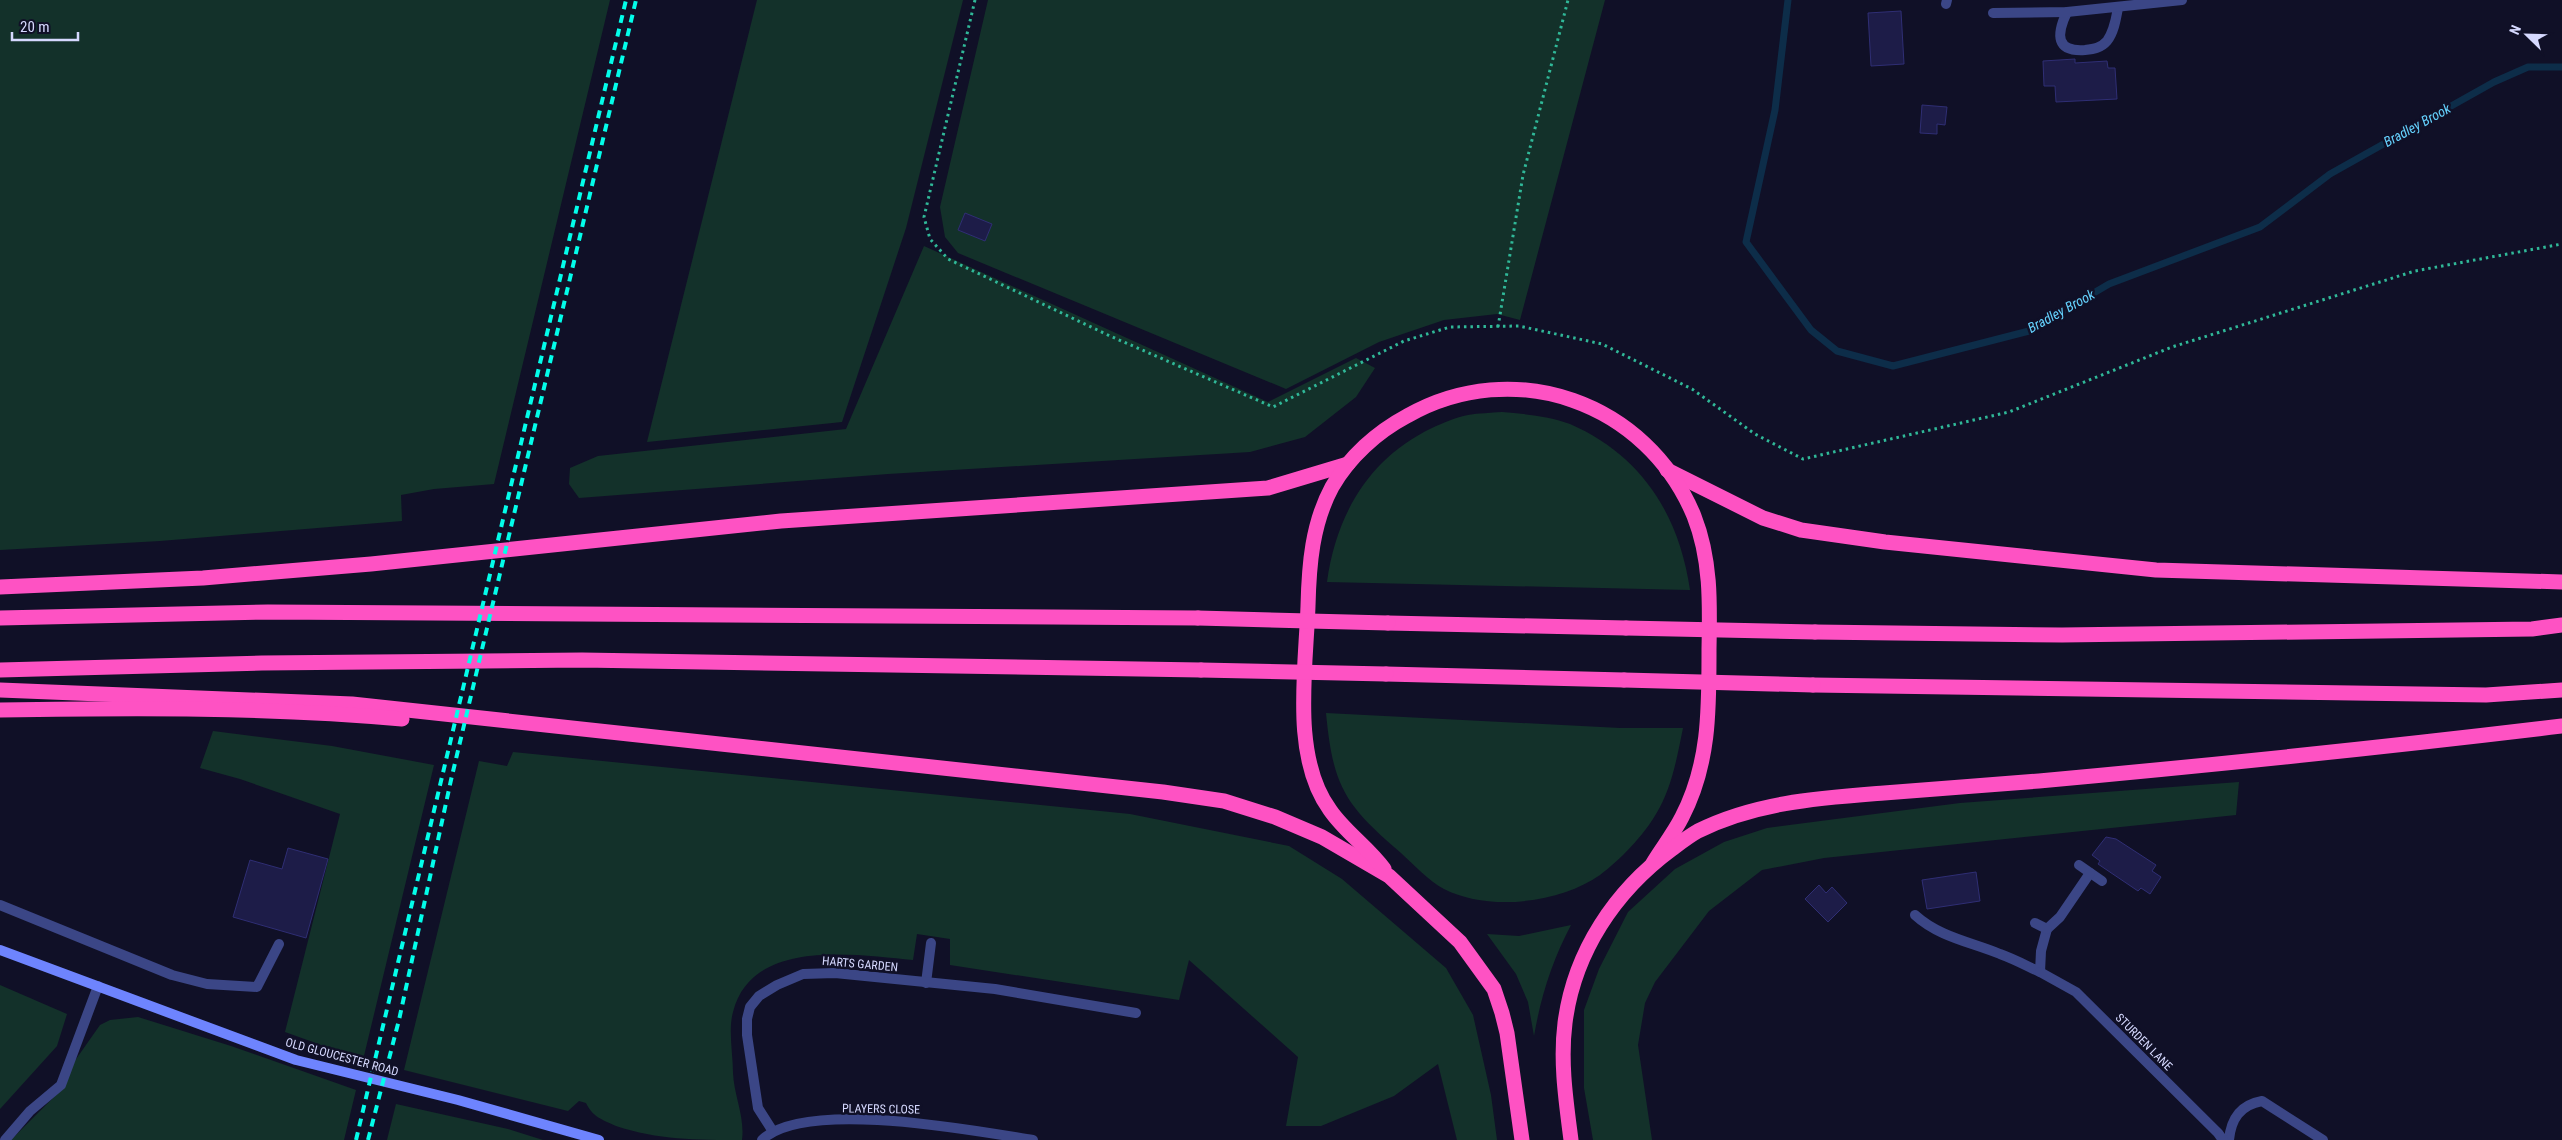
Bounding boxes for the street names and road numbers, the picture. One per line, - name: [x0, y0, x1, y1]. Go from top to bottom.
- street label: HARTS GARDEN: [821, 954, 899, 974]
- street label: STURDEN LANE: [2113, 1011, 2175, 1073]
- street label: OLD GLOUCESTER ROAD: [284, 1035, 400, 1079]
- street label: PLAYERS CLOSE: [842, 1101, 920, 1117]

